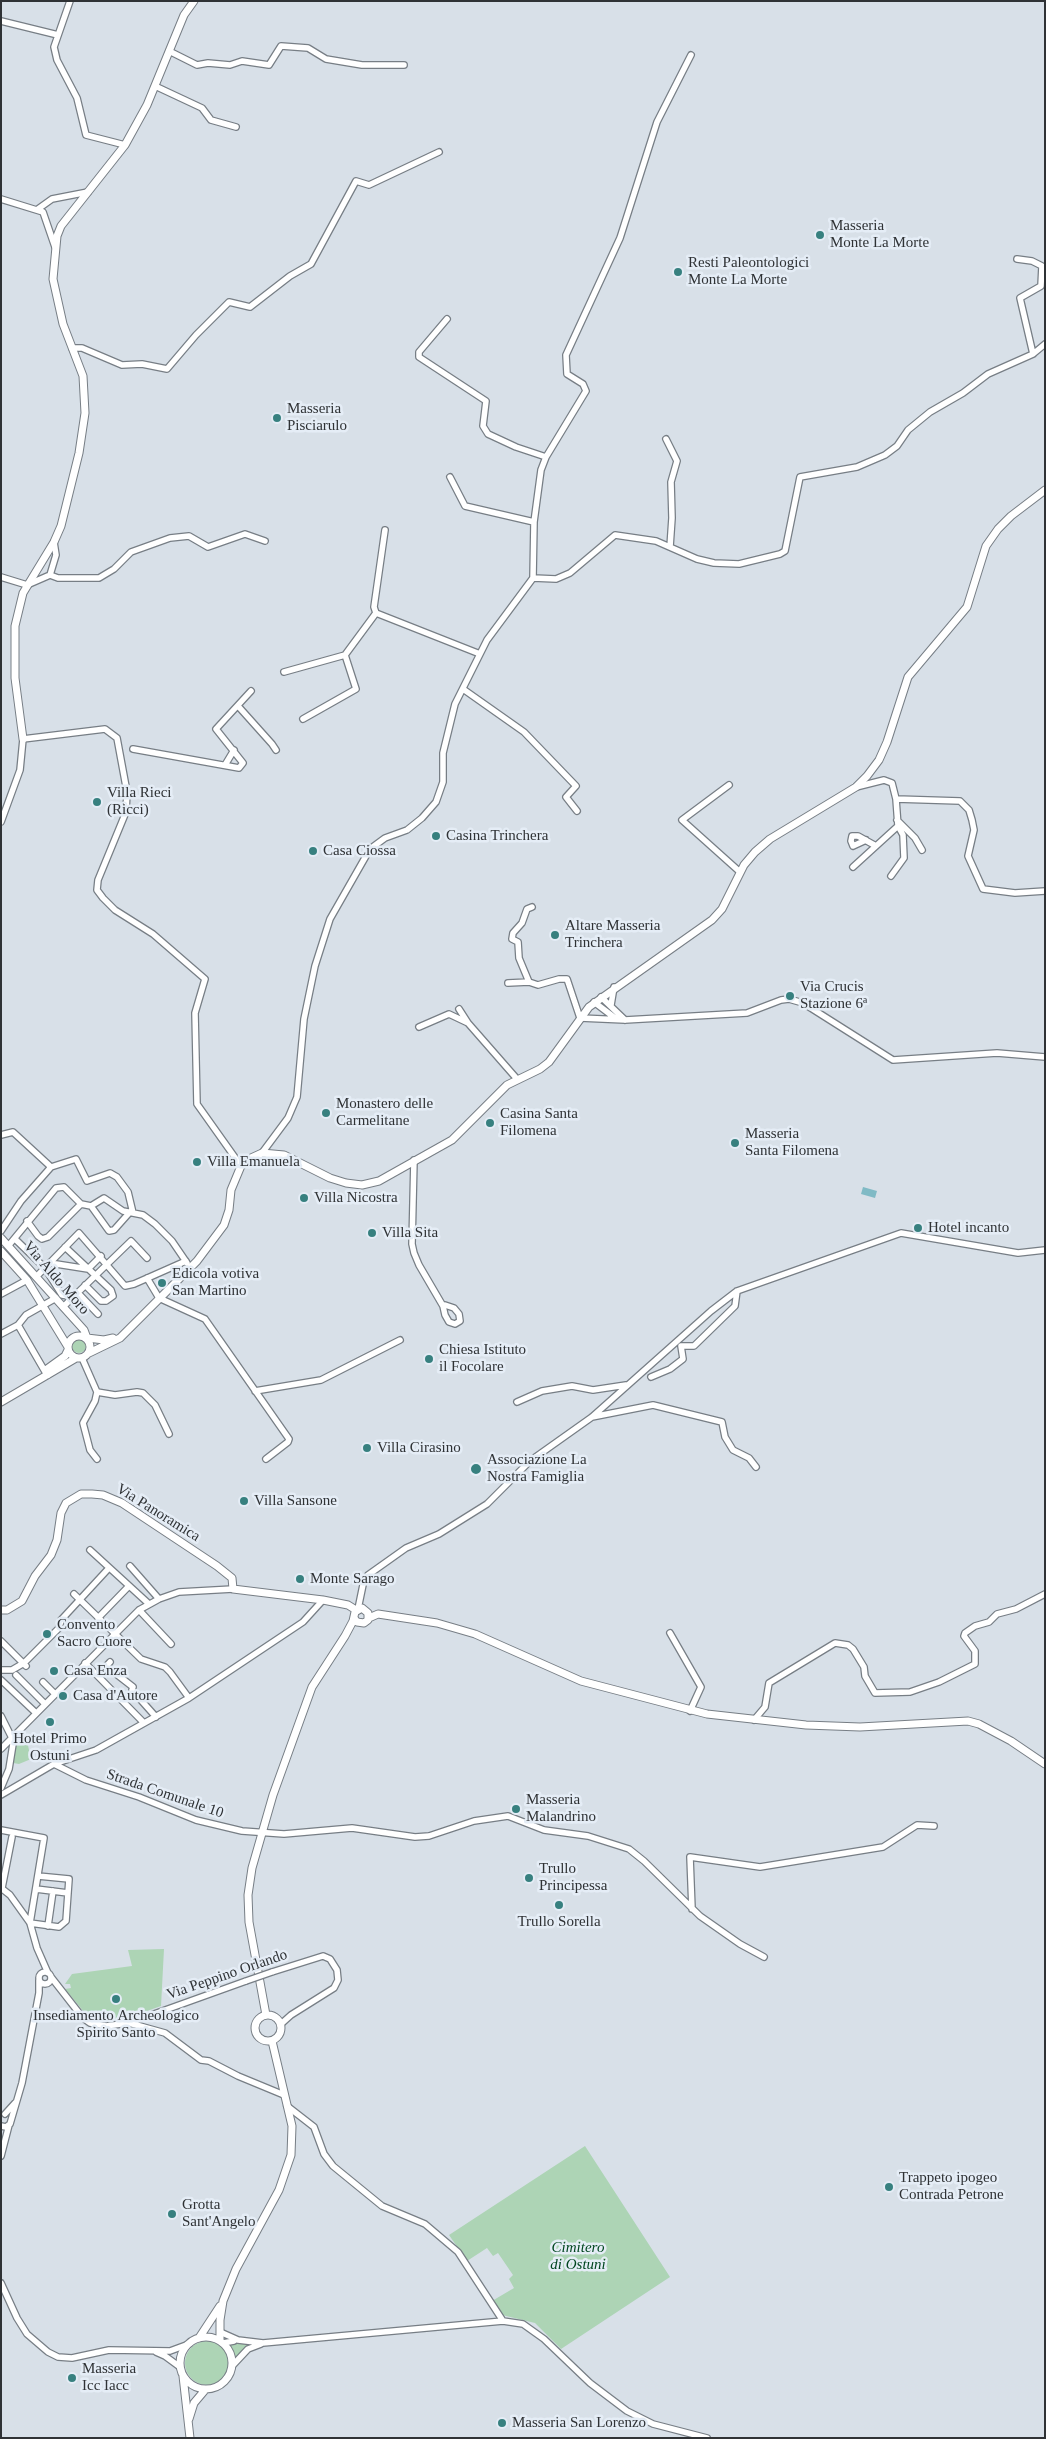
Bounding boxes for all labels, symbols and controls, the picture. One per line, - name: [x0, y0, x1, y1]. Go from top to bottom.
- place label: Masseria Monte La Morte: [830, 217, 929, 252]
- marker: Masseria Monte La Morte: [814, 229, 826, 241]
- place label: Resti Paleontologici Monte La Morte: [688, 254, 809, 289]
- marker: Resti Paleontologici Monte La Morte: [672, 266, 684, 278]
- place label: Masseria Pisciarulo: [287, 400, 347, 435]
- marker: Masseria Pisciarulo: [271, 412, 283, 424]
- place label: Villa Rieci (Ricci): [107, 784, 171, 819]
- marker: Villa Rieci (Ricci): [91, 796, 103, 808]
- place label: Casina Trinchera: [446, 827, 548, 845]
- marker: Casina Trinchera: [430, 830, 442, 842]
- place label: Casa Ciossa: [323, 842, 396, 860]
- marker: Casa Ciossa: [307, 845, 319, 857]
- place label: Altare Masseria Trinchera: [565, 917, 660, 952]
- marker: Altare Masseria Trinchera: [549, 929, 561, 941]
- place label: Via Crucis Stazione 6ª: [800, 978, 867, 1013]
- marker: Via Crucis Stazione 6ª: [784, 990, 796, 1002]
- place label: Monastero delle Carmelitane: [336, 1095, 433, 1130]
- place label: Casina Santa Filomena: [500, 1105, 578, 1140]
- marker: Monastero delle Carmelitane: [320, 1107, 332, 1119]
- marker: Casina Santa Filomena: [484, 1117, 496, 1129]
- place label: Masseria Santa Filomena: [745, 1125, 839, 1160]
- marker: Masseria Santa Filomena: [729, 1137, 741, 1149]
- place label: Villa Emanuela: [207, 1153, 300, 1171]
- marker: Villa Emanuela: [191, 1156, 203, 1168]
- place label: Villa Nicostra: [314, 1189, 398, 1207]
- marker: Villa Nicostra: [298, 1192, 310, 1204]
- place label: Hotel incanto: [928, 1219, 1009, 1237]
- marker: Hotel incanto: [912, 1222, 924, 1234]
- place label: Villa Sita: [382, 1224, 438, 1242]
- marker: Villa Sita: [366, 1227, 378, 1239]
- street label: Via Aldo Moro: [19, 1238, 93, 1318]
- place label: Edicola votiva San Martino: [172, 1265, 259, 1300]
- marker: Edicola votiva San Martino: [156, 1277, 168, 1289]
- place label: Chiesa Istituto il Focolare: [439, 1341, 526, 1376]
- marker: Chiesa Istituto il Focolare: [423, 1353, 435, 1365]
- place label: Villa Cirasino: [377, 1439, 461, 1457]
- marker: Villa Cirasino: [361, 1442, 373, 1454]
- place label: Associazione La Nostra Famiglia: [487, 1451, 587, 1486]
- marker: Associazione La Nostra Famiglia: [469, 1462, 483, 1476]
- street label: Via Panoramica: [113, 1480, 203, 1546]
- place label: Villa Sansone: [254, 1492, 337, 1510]
- marker: Villa Sansone: [238, 1495, 250, 1507]
- place label: Monte Sarago: [310, 1570, 395, 1588]
- marker: Monte Sarago: [294, 1573, 306, 1585]
- place label: Convento Sacro Cuore: [57, 1616, 132, 1651]
- marker: Convento Sacro Cuore: [41, 1628, 53, 1640]
- place label: Casa Enza: [64, 1662, 127, 1680]
- marker: Casa Enza: [48, 1665, 60, 1677]
- place label: Casa d'Autore: [73, 1687, 158, 1705]
- marker: Casa d'Autore: [57, 1690, 69, 1702]
- marker: Hotel Primo Ostuni: [44, 1716, 56, 1728]
- place label: Hotel Primo Ostuni: [13, 1730, 87, 1765]
- street label: Strada Comunale 10: [104, 1766, 226, 1822]
- place label: Masseria Malandrino: [526, 1791, 596, 1826]
- marker: Masseria Malandrino: [510, 1803, 522, 1815]
- place label: Trullo Principessa: [539, 1860, 607, 1895]
- marker: Trullo Principessa: [523, 1872, 535, 1884]
- marker: Trullo Sorella: [553, 1899, 565, 1911]
- place label: Trullo Sorella: [517, 1913, 601, 1931]
- street label: Via Peppino Orlando: [164, 1946, 290, 2004]
- marker: Insediamento Archeologico Spirito Santo: [110, 1993, 122, 2005]
- place label: Insediamento Archeologico Spirito Santo: [33, 2007, 199, 2042]
- place label: Trappeto ipogeo Contrada Petrone: [899, 2169, 1004, 2204]
- marker: Trappeto ipogeo Contrada Petrone: [883, 2181, 895, 2193]
- place label: Grotta Sant'Angelo: [182, 2196, 256, 2231]
- marker: Grotta Sant'Angelo: [166, 2208, 178, 2220]
- park label: Cimitero di Ostuni: [550, 2239, 606, 2274]
- place label: Masseria Icc Iacc: [82, 2360, 136, 2395]
- marker: Masseria Icc Iacc: [66, 2372, 78, 2384]
- place label: Masseria San Lorenzo: [512, 2414, 646, 2432]
- marker: Masseria San Lorenzo: [496, 2417, 508, 2429]

